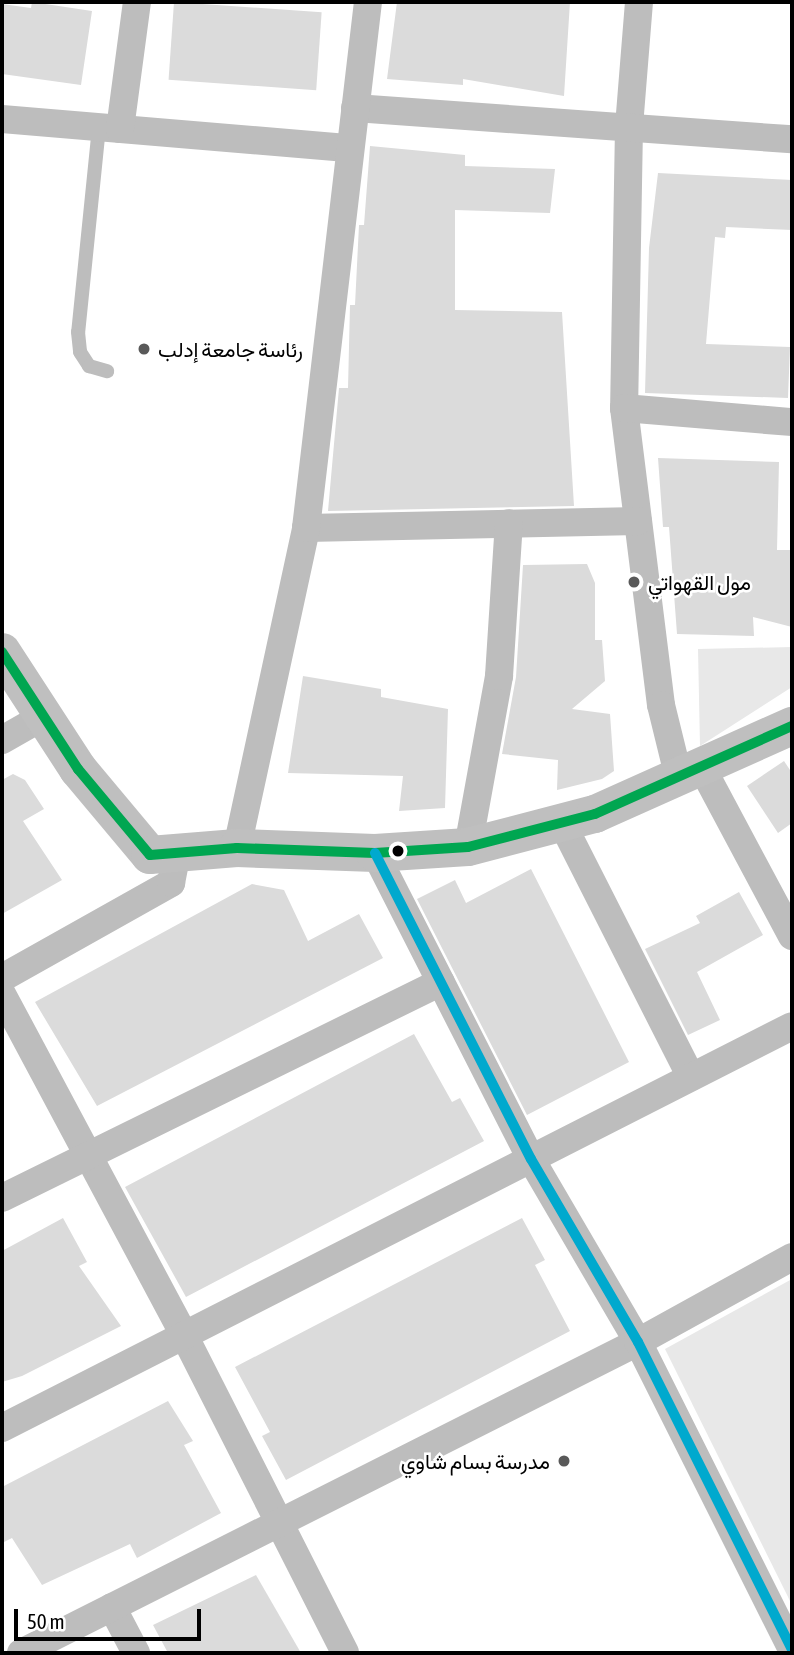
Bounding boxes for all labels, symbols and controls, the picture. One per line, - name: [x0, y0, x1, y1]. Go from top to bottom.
- place label: رئاسة جامعة إدلب: [158, 336, 303, 362]
- marker: رئاسة جامعة إدلب: [136, 341, 152, 357]
- place label: مول القهواتي: [648, 569, 751, 595]
- marker: مول القهواتي: [626, 574, 642, 590]
- unlabelled marker: [391, 844, 405, 858]
- place label: مدرسة بسام شاوي: [401, 1448, 550, 1474]
- marker: مدرسة بسام شاوي: [556, 1453, 572, 1469]
- scale bar: [18, 1596, 205, 1640]
- text: 50 m: [27, 1609, 65, 1633]

